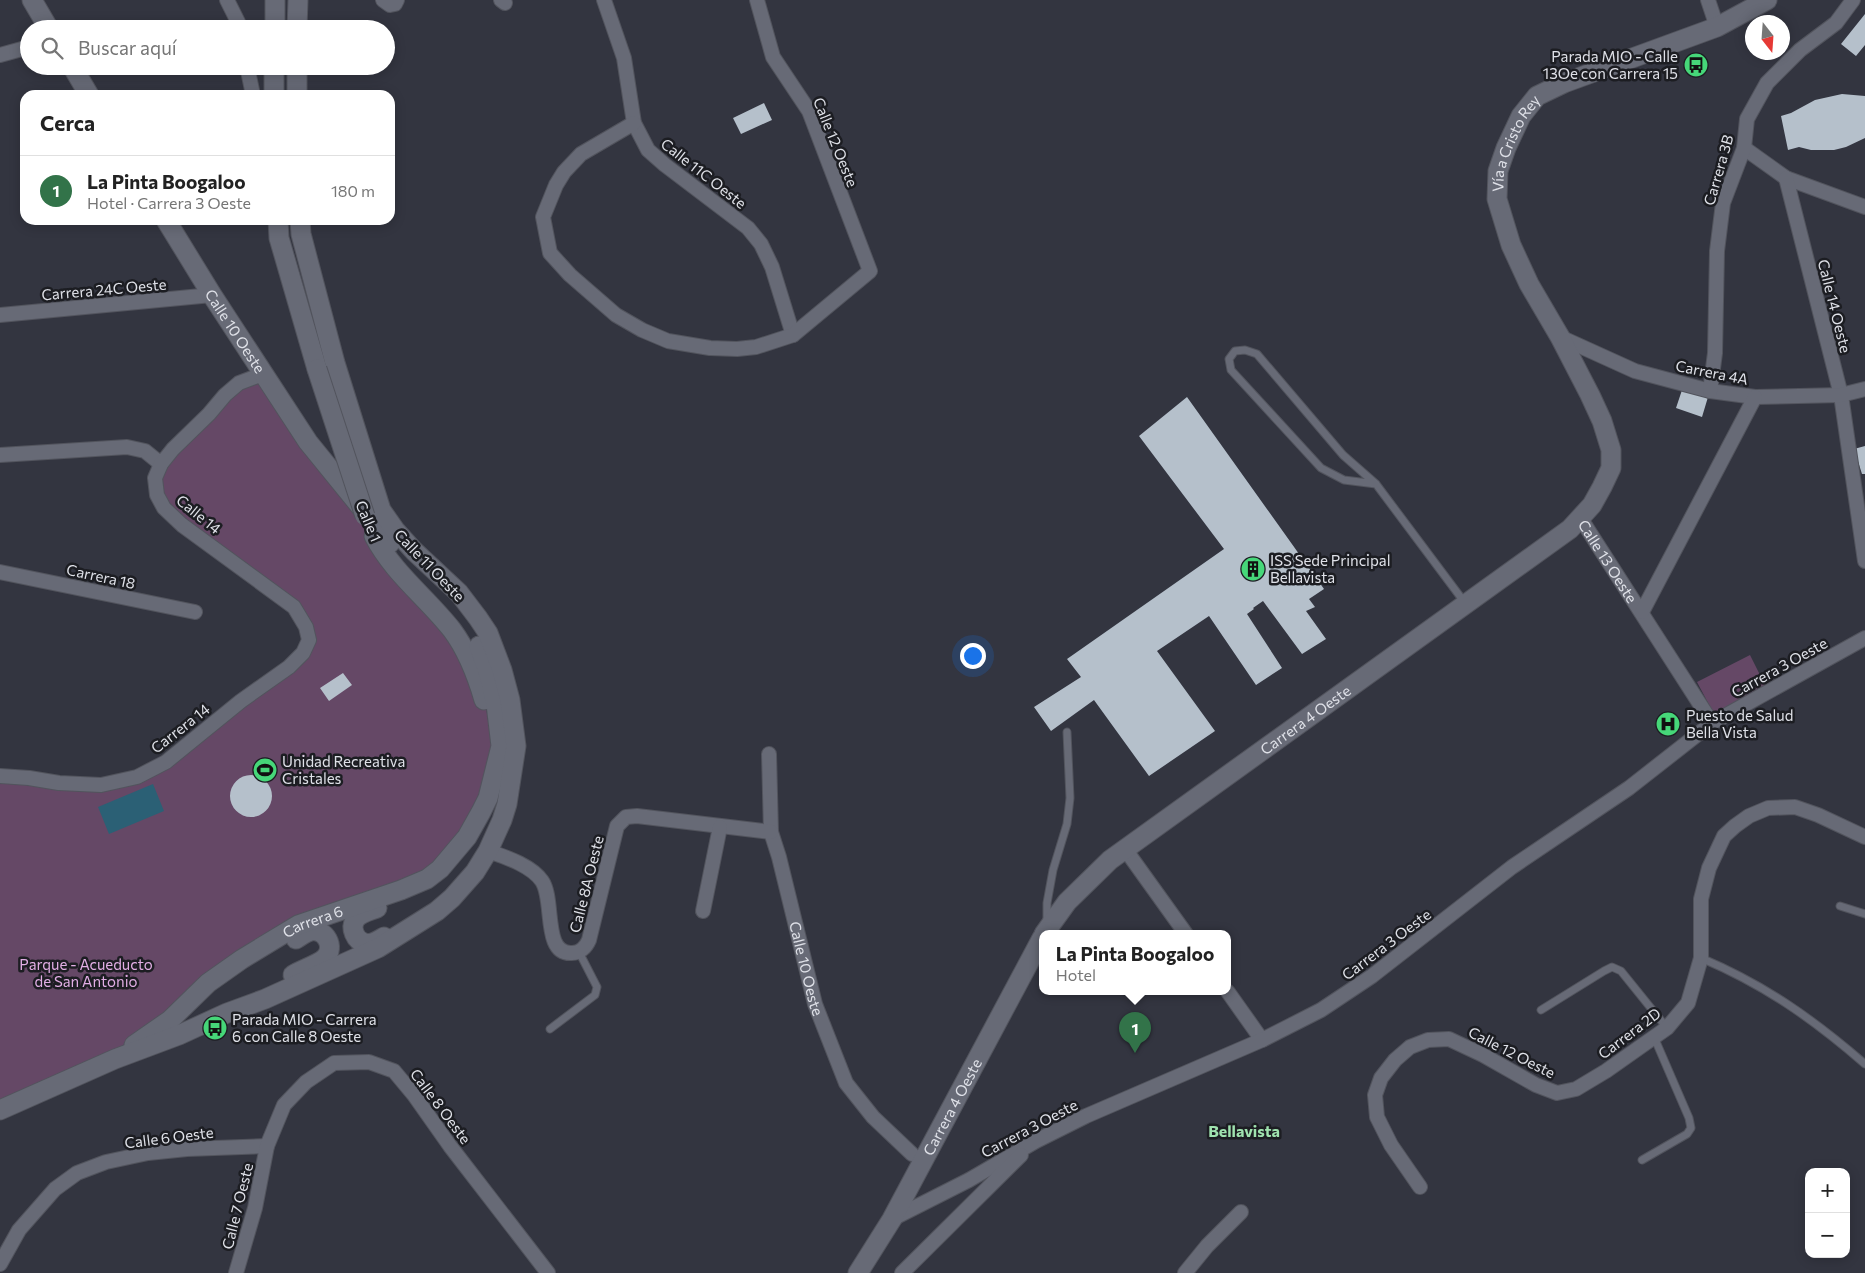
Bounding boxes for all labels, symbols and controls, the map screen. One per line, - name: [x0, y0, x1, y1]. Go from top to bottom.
- north arrow: [1745, 15, 1790, 60]
- search box: [20, 20, 395, 75]
- icon: search: [38, 34, 66, 62]
- text: Buscar aquí: [78, 36, 177, 59]
- place label: Parada MIO - Calle 13Oe con Carrera 15: [1543, 47, 1678, 82]
- bus stop icon: Parada MIO - Calle 13Oe con Carrera 15: [1683, 52, 1709, 78]
- street label: Vía a Cristo Rey: [1488, 91, 1544, 192]
- street label: Calle 12 Oeste: [810, 95, 862, 190]
- text: Cerca: [40, 110, 95, 135]
- street label: Carrera 3B: [1699, 132, 1737, 207]
- street label: Calle 11C Oeste: [658, 134, 750, 212]
- text: La Pinta Boogaloo: [87, 170, 246, 193]
- text: 1: [52, 181, 60, 200]
- text: 180 m: [331, 181, 375, 200]
- text: Hotel · Carrera 3 Oeste: [87, 193, 251, 212]
- street label: Calle 14 Oeste: [1815, 257, 1855, 355]
- street label: Carrera 24C Oeste: [41, 275, 167, 303]
- street label: Calle 10 Oeste: [202, 286, 270, 376]
- street label: Carrera 4A: [1674, 356, 1750, 388]
- street label: Calle 14: [173, 491, 225, 537]
- street label: Calle 1: [352, 498, 386, 544]
- street label: Calle 13 Oeste: [1575, 516, 1641, 606]
- street label: Calle 11 Oeste: [391, 525, 469, 605]
- place label: ISS Sede Principal Bellavista: [1270, 551, 1390, 586]
- building icon: ISS Sede Principal Bellavista: [1240, 556, 1266, 582]
- street label: Carrera 18: [65, 560, 137, 592]
- street label: Carrera 3 Oeste: [1728, 633, 1830, 701]
- your location: [960, 643, 986, 669]
- street label: Carrera 4 Oeste: [1256, 681, 1354, 758]
- street label: Carrera 14: [147, 699, 213, 757]
- place label: Puesto de Salud Bella Vista: [1686, 706, 1793, 741]
- hospital icon: Puesto de Salud Bella Vista: [1655, 711, 1681, 737]
- place label: Unidad Recreativa Cristales: [282, 752, 405, 787]
- sports icon: Unidad Recreativa Cristales: [252, 757, 278, 783]
- street label: Calle 8A Oeste: [565, 834, 607, 934]
- street label: Carrera 6: [279, 901, 345, 941]
- street label: Carrera 3 Oeste: [1338, 905, 1434, 983]
- street label: Calle 10 Oeste: [786, 919, 828, 1018]
- popup: [1039, 930, 1231, 995]
- text: La Pinta Boogaloo: [1056, 942, 1214, 965]
- park label: Parque - Acueducto de San Antonio: [19, 955, 153, 990]
- text: Hotel: [1056, 965, 1096, 984]
- street label: Carrera 2D: [1594, 1004, 1664, 1062]
- place label: Parada MIO - Carrera 6 con Calle 8 Oeste: [232, 1010, 377, 1045]
- pin: 1: [1119, 1012, 1151, 1053]
- bus stop icon: Parada MIO - Carrera 6 con Calle 8 Oeste: [202, 1015, 228, 1041]
- street label: Calle 12 Oeste: [1466, 1022, 1558, 1082]
- street label: Carrera 4 Oeste: [919, 1055, 985, 1158]
- street label: Calle 8 Oeste: [407, 1065, 475, 1147]
- street label: Carrera 3 Oeste: [978, 1095, 1080, 1161]
- district label: Bellavista: [1208, 1121, 1280, 1140]
- street label: Calle 6 Oeste: [124, 1123, 215, 1151]
- street label: Calle 7 Oeste: [218, 1161, 256, 1251]
- map controls: [1805, 1168, 1850, 1258]
- button: +: [1805, 1168, 1850, 1213]
- button: −: [1805, 1213, 1850, 1258]

